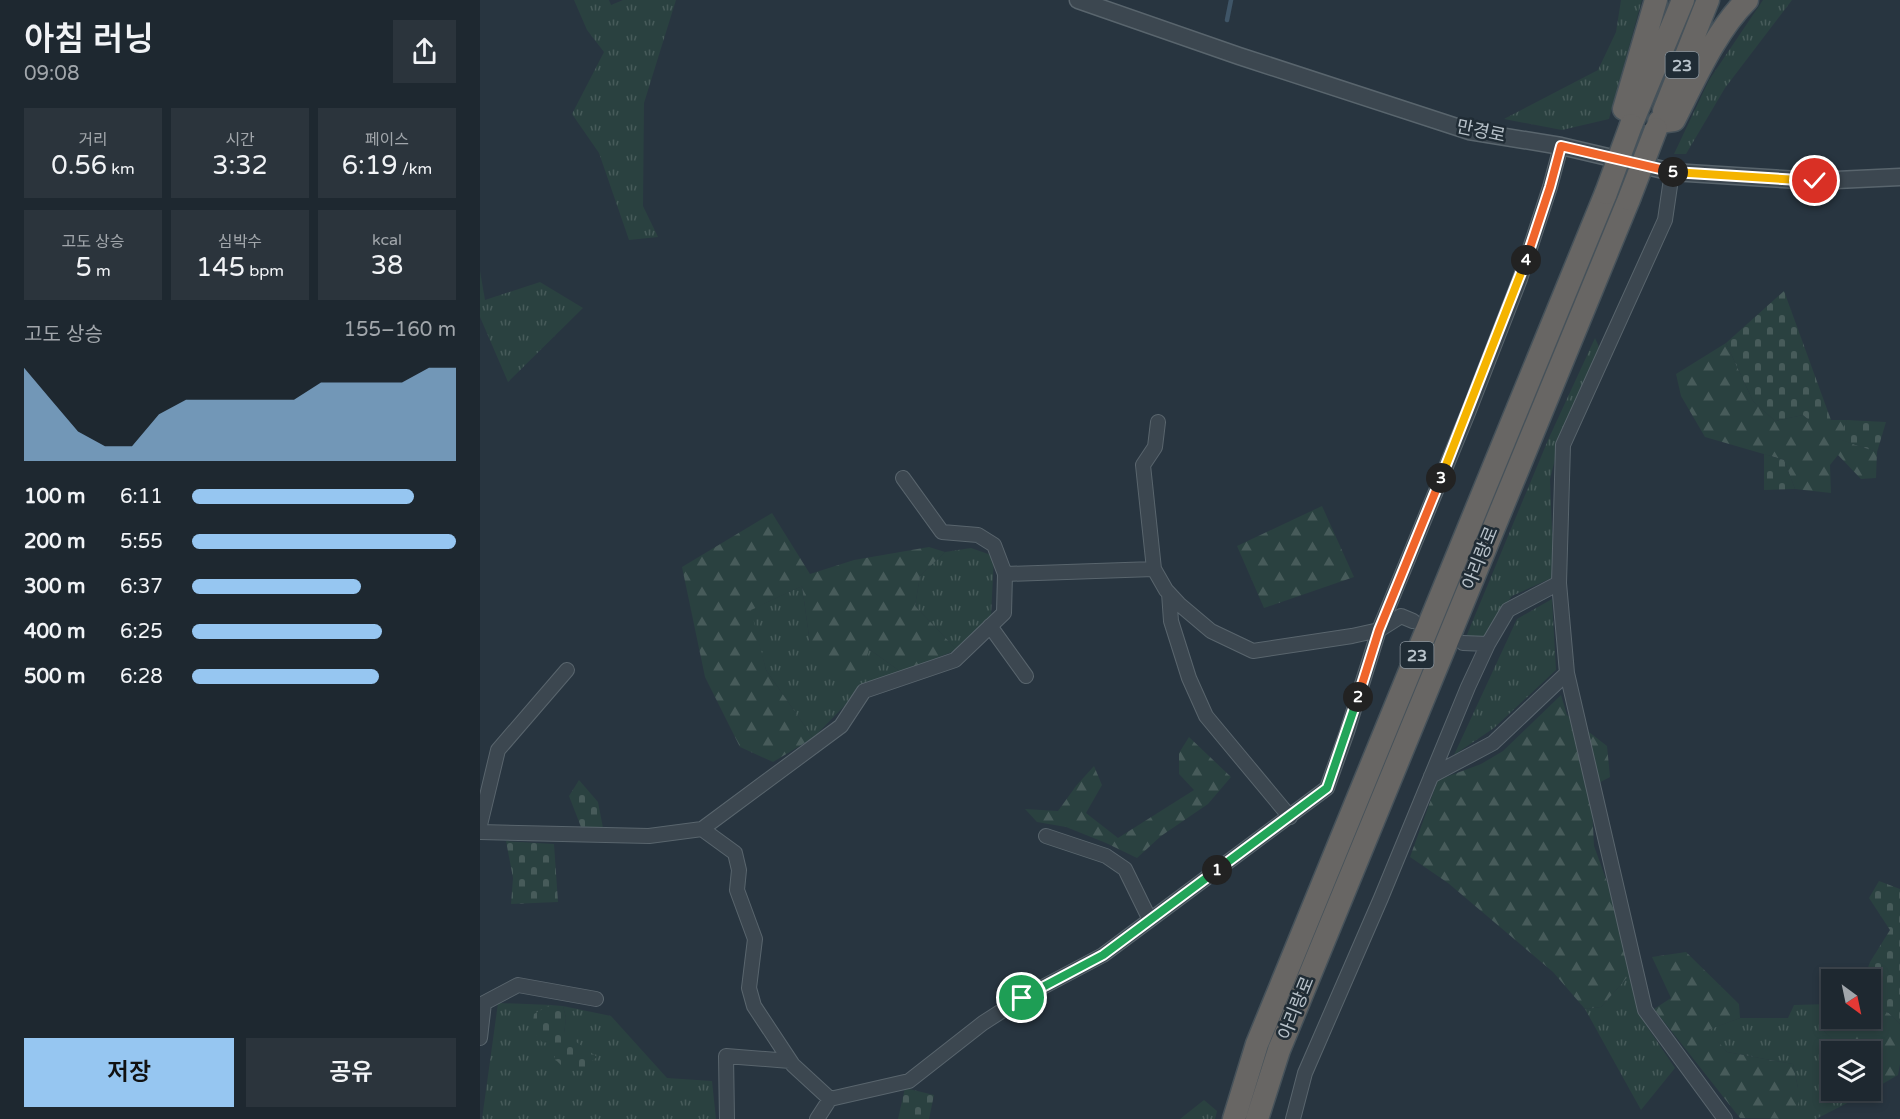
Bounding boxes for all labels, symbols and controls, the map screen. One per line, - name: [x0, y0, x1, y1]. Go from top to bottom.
- text: 아침 러닝: [24, 20, 154, 59]
- button: share: [393, 20, 456, 83]
- road number: 23: [1666, 52, 1698, 78]
- text: 09:08: [24, 62, 79, 86]
- street label: 만경로: [1454, 115, 1508, 147]
- text: 거리: [78, 130, 108, 150]
- text: 시간: [225, 130, 255, 150]
- text: 페이스: [365, 130, 409, 150]
- text: 0.56: [51, 150, 107, 181]
- text: 3:32: [212, 150, 268, 181]
- text: 6:19: [342, 150, 398, 181]
- pin: [1789, 155, 1840, 206]
- pin: 5: [1658, 157, 1688, 187]
- text: km: [107, 159, 135, 179]
- text: /km: [398, 159, 432, 179]
- text: 5: [1668, 162, 1678, 182]
- icon: check: [1798, 164, 1831, 197]
- text: kcal: [372, 230, 402, 250]
- text: 고도 상승: [61, 232, 125, 252]
- text: 심박수: [218, 232, 262, 252]
- pin: 4: [1511, 245, 1541, 275]
- text: 38: [371, 250, 403, 281]
- text: 4: [1521, 250, 1531, 270]
- text: 5: [75, 252, 92, 283]
- text: 145: [196, 252, 245, 283]
- text: m: [92, 261, 111, 281]
- text: bpm: [245, 261, 284, 281]
- text: 155–160 m: [343, 318, 456, 342]
- text: 고도 상승: [24, 323, 103, 347]
- pin: 3: [1426, 463, 1456, 493]
- text: 3: [1436, 468, 1446, 488]
- text: 100 m: [24, 485, 85, 509]
- text: 6:11: [120, 485, 163, 509]
- street label: 아리랑로: [1457, 523, 1503, 593]
- text: 200 m: [24, 530, 85, 554]
- text: 5:55: [120, 530, 163, 554]
- text: 300 m: [24, 575, 85, 599]
- text: 6:37: [120, 575, 163, 599]
- text: 400 m: [24, 620, 85, 644]
- text: 6:25: [120, 620, 163, 644]
- road number: 23: [1400, 642, 1434, 668]
- text: 500 m: [24, 665, 85, 689]
- text: 6:28: [120, 665, 163, 689]
- pin: 2: [1343, 682, 1373, 712]
- text: 2: [1353, 687, 1363, 707]
- pin: 1: [1202, 855, 1232, 885]
- text: 1: [1212, 860, 1222, 880]
- north arrow: [1821, 969, 1881, 1029]
- map controls: [1821, 969, 1881, 1101]
- pin: [996, 972, 1047, 1023]
- street label: 아리랑로: [1273, 973, 1319, 1043]
- icon: arrive: [1005, 981, 1038, 1014]
- button: 저장: [24, 1038, 234, 1107]
- button: 공유: [246, 1038, 456, 1107]
- button: layers: [1821, 1041, 1881, 1101]

